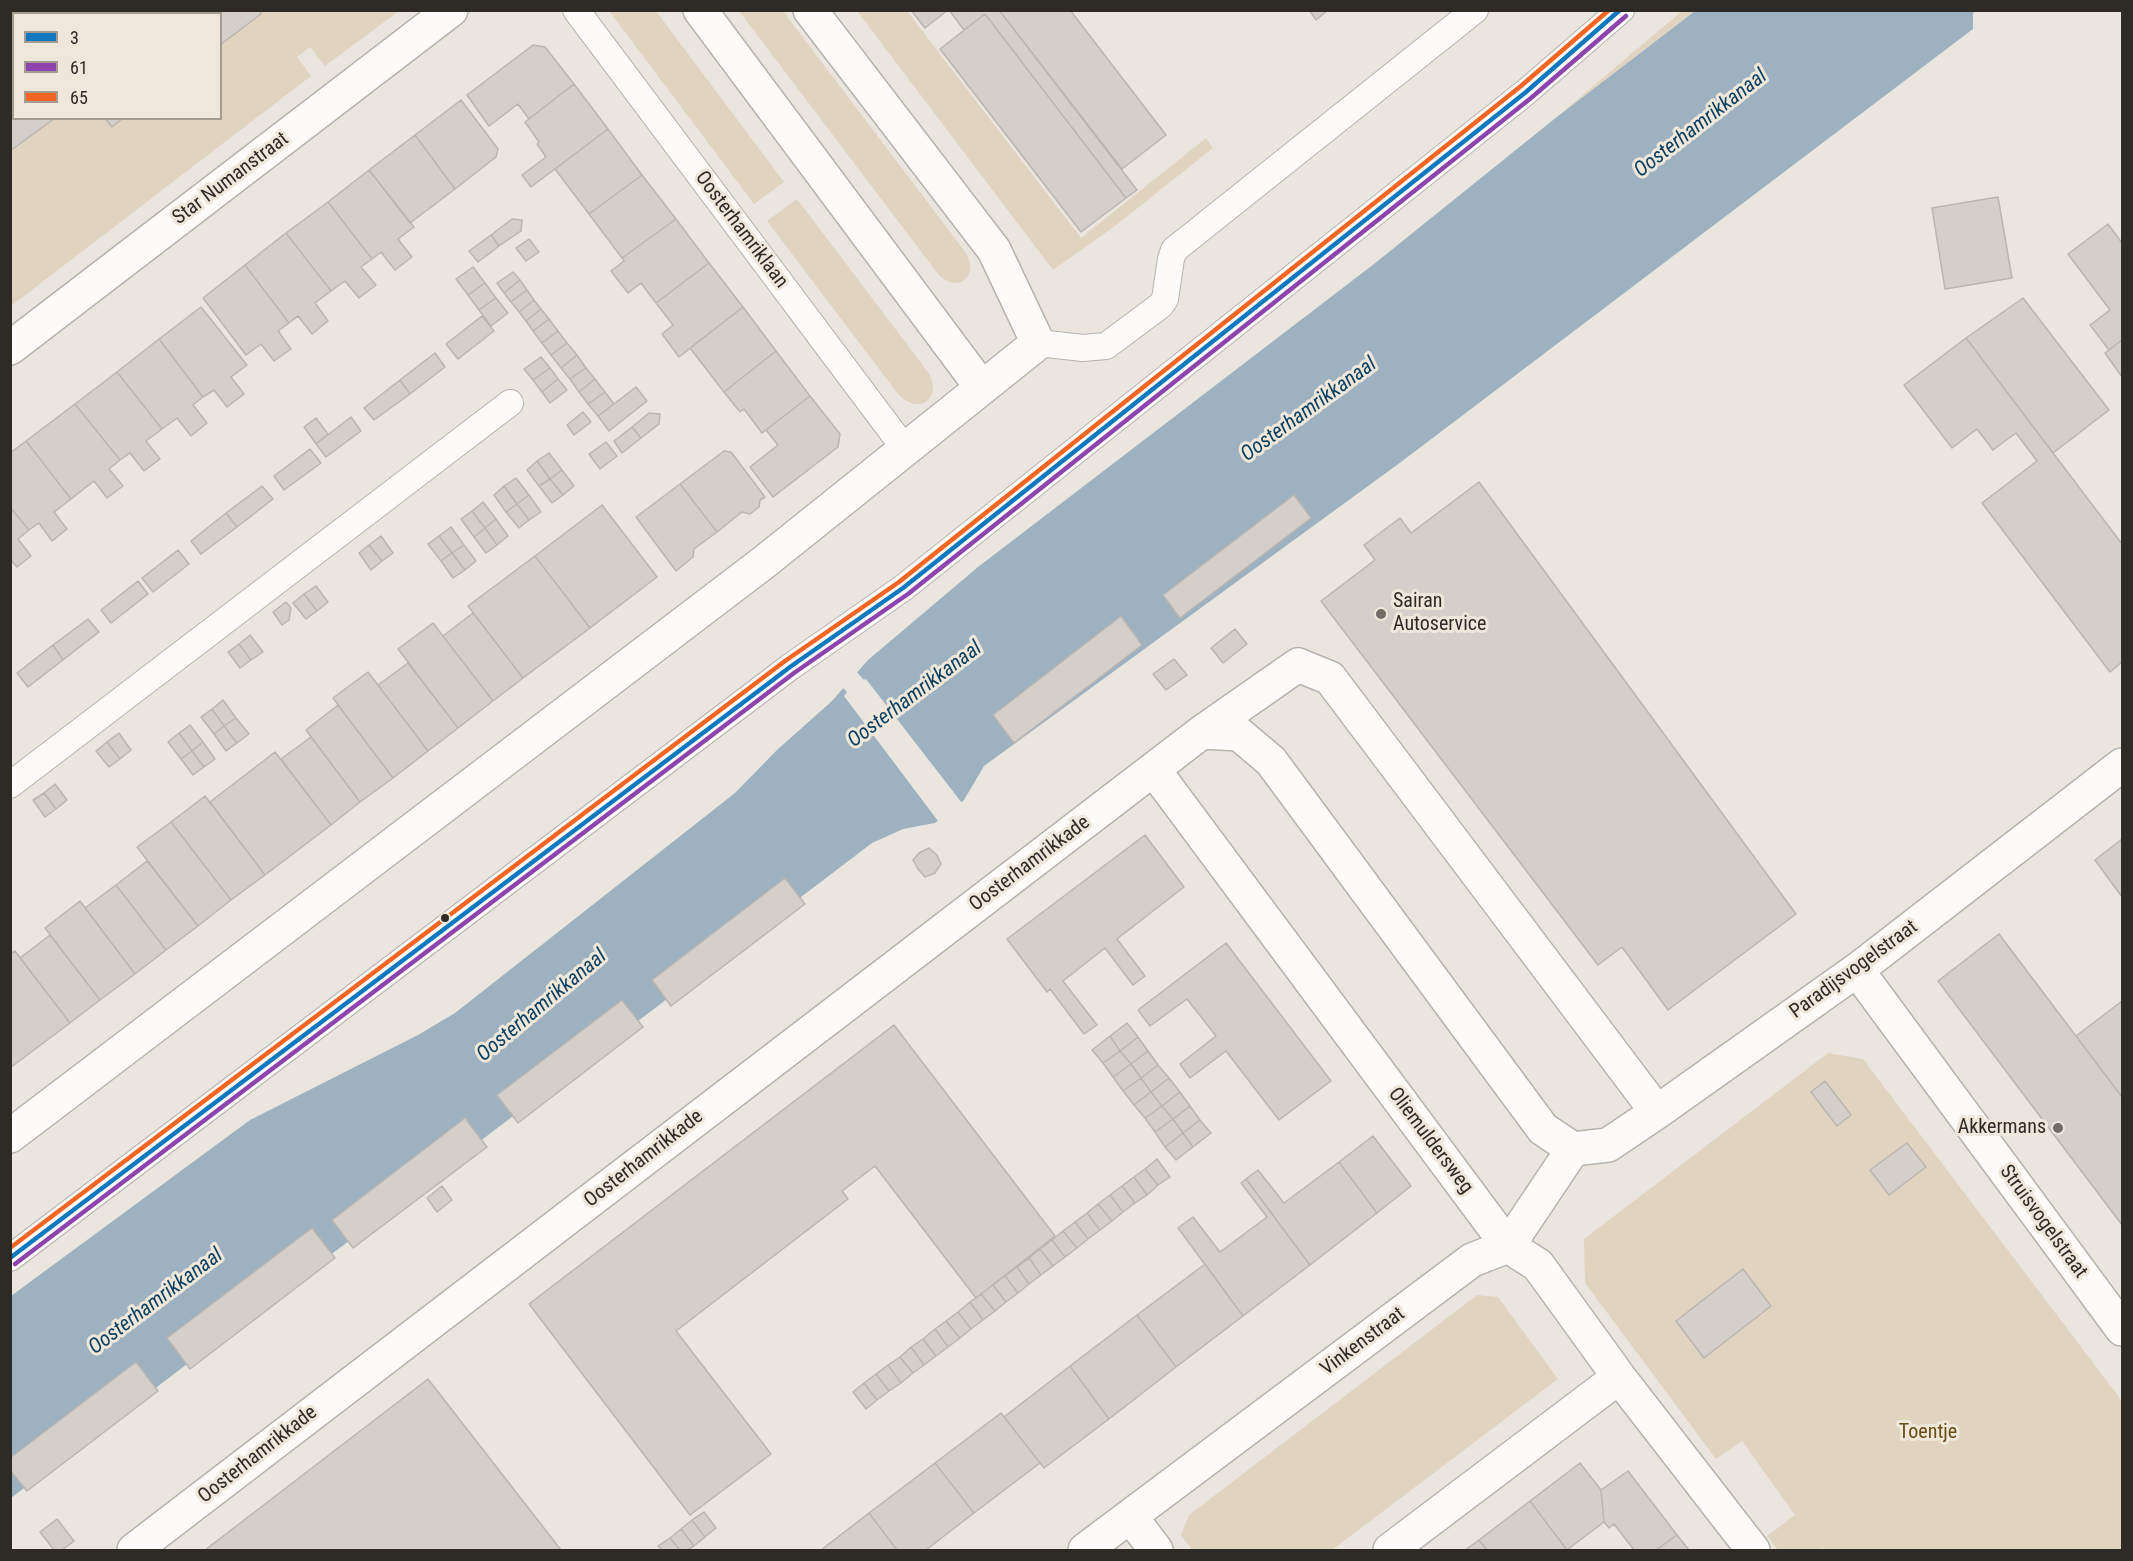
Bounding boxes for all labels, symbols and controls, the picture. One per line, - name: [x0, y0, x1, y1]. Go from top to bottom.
- legend: [12, 12, 222, 120]
- text: 3: [70, 27, 79, 48]
- text: 61: [70, 57, 88, 78]
- water label: Oosterhamrikkanaal: [1630, 64, 1772, 184]
- text: 65: [70, 87, 88, 108]
- street label: Star Numanstraat: [168, 128, 294, 230]
- street label: Oosterhamriklaan: [689, 167, 793, 293]
- water label: Oosterhamrikkanaal: [1236, 352, 1382, 468]
- place label: Sairan Autoservice: [1393, 590, 1486, 637]
- marker: Sairan Autoservice: [1374, 607, 1388, 621]
- water label: Oosterhamrikkanaal: [843, 636, 987, 754]
- street label: Oosterhamrikkade: [965, 811, 1095, 917]
- unlabelled marker: [439, 912, 451, 924]
- street label: Paradijsvogelstraat: [1785, 916, 1923, 1024]
- water label: Oosterhamrikkanaal: [472, 944, 612, 1068]
- street label: Oliemuldersweg: [1382, 1083, 1478, 1199]
- street label: Oosterhamrikkade: [580, 1105, 708, 1213]
- place label: Akkermans: [1958, 1116, 2046, 1140]
- marker: Akkermans: [2051, 1121, 2065, 1135]
- street label: Struisvogelstraat: [1994, 1161, 2092, 1283]
- water label: Oosterhamrikkanaal: [84, 1243, 228, 1361]
- street label: Vinkenstraat: [1316, 1303, 1410, 1381]
- street label: Oosterhamrikkade: [194, 1401, 322, 1509]
- park label: Toentje: [1899, 1421, 1957, 1445]

